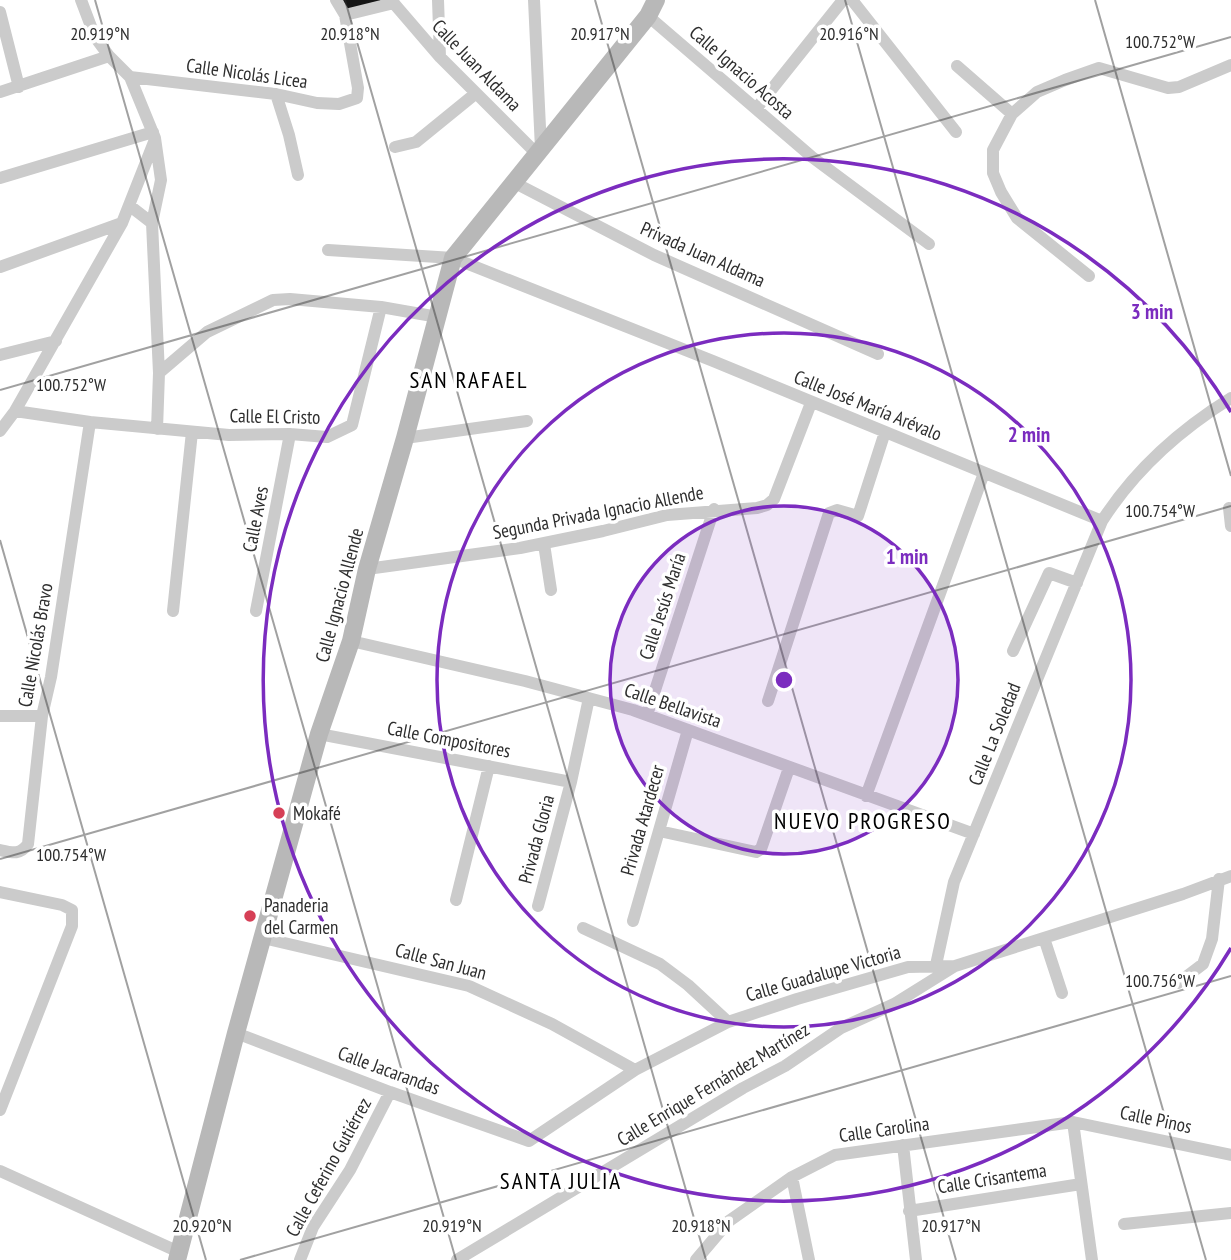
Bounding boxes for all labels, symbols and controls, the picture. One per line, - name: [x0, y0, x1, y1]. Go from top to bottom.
- street label: Calle Juan Aldama: [427, 14, 527, 116]
- street label: Calle Ignacio Acosta: [685, 20, 799, 124]
- text: 20.919°N: [70, 22, 130, 45]
- text: 20.918°N: [320, 22, 380, 45]
- text: 20.917°N: [570, 22, 630, 45]
- text: 20.916°N: [819, 22, 879, 45]
- text: 100.752°W: [1125, 30, 1195, 53]
- street label: Calle Nicolás Licea: [185, 53, 309, 93]
- street label: Privada Juan Aldama: [637, 216, 769, 292]
- text: 3 min: [1131, 298, 1173, 325]
- street label: Calle José María Arévalo: [791, 364, 945, 446]
- district label: SAN RAFAEL: [409, 365, 529, 394]
- text: 100.752°W: [36, 373, 106, 396]
- street label: Calle El Cristo: [229, 403, 321, 429]
- text: 2 min: [1008, 421, 1050, 448]
- street label: Segunda Privada Ignacio Allende: [491, 480, 705, 544]
- street label: Calle Aves: [237, 484, 273, 554]
- text: 100.754°W: [1125, 499, 1195, 522]
- street label: Calle Ignacio Allende: [310, 525, 368, 665]
- text: 1 min: [886, 543, 928, 570]
- street label: Calle Jesús María: [633, 550, 691, 662]
- street label: Calle Nicolás Bravo: [12, 581, 58, 709]
- centre of rings: [772, 668, 796, 692]
- street label: Calle Bellavista: [621, 677, 725, 733]
- street label: Calle La Soledad: [963, 679, 1025, 789]
- street label: Calle Compositores: [385, 715, 513, 763]
- street label: Privada Atardecer: [615, 761, 669, 878]
- street label: Privada Gloria: [513, 792, 559, 886]
- place label: Mokafé: [293, 801, 341, 825]
- marker: Mokafé: [271, 805, 287, 821]
- district label: NUEVO PROGRESO: [774, 806, 952, 835]
- text: 100.754°W: [36, 843, 106, 866]
- place label: Panaderia del Carmen: [264, 893, 338, 939]
- marker: Panaderia del Carmen: [242, 908, 258, 924]
- street label: Calle San Juan: [393, 937, 489, 985]
- street label: Calle Guadalupe Victoria: [743, 939, 903, 1007]
- text: 100.756°W: [1125, 969, 1195, 992]
- street label: Calle Enrique Fernández Martínez: [613, 1017, 814, 1151]
- street label: Calle Jacarandas: [335, 1040, 443, 1100]
- street label: Calle Ceferino Gutiérrez: [280, 1093, 376, 1241]
- street label: Calle Pinos: [1118, 1100, 1194, 1138]
- street label: Calle Carolina: [837, 1111, 931, 1147]
- street label: Calle Crisantema: [936, 1158, 1048, 1198]
- district label: SANTA JULIA: [500, 1166, 622, 1195]
- text: 20.920°N: [172, 1214, 232, 1237]
- text: 20.919°N: [422, 1214, 482, 1237]
- text: 20.918°N: [671, 1214, 731, 1237]
- text: 20.917°N: [921, 1214, 981, 1237]

